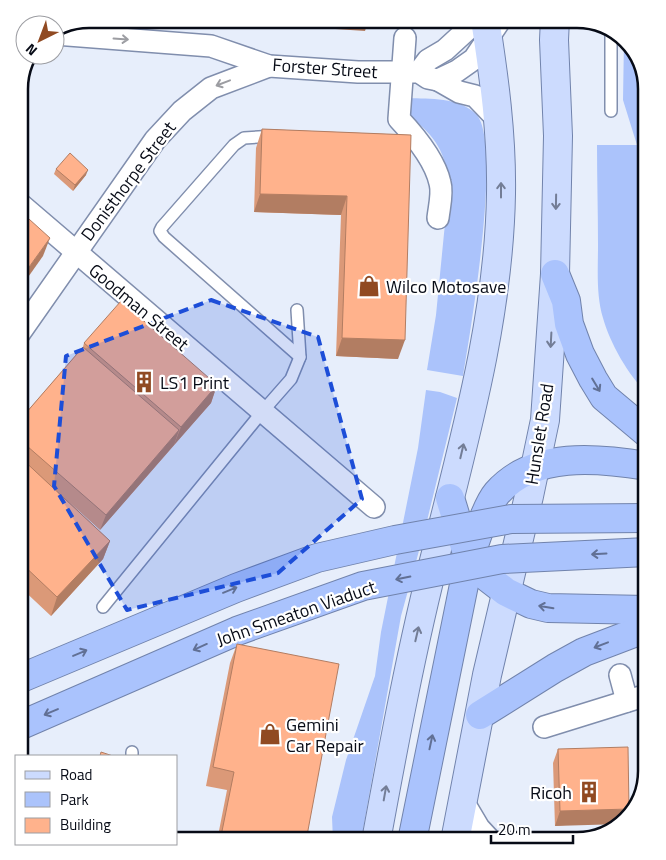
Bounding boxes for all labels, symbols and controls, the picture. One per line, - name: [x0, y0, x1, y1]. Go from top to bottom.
- north arrow: [15, 15, 65, 65]
- one-way arrow: [113, 35, 129, 44]
- text: N: [20, 39, 42, 61]
- street label: Forster Street: [272, 51, 379, 85]
- one-way arrow: [216, 79, 232, 88]
- street label: Donisthorpe Street: [74, 115, 182, 247]
- one-way arrow: [496, 182, 506, 198]
- one-way arrow: [551, 194, 561, 210]
- street label: Goodman Street: [83, 257, 196, 358]
- shop icon: Wilco Motosave: [356, 273, 382, 299]
- place label: Wilco Motosave: [386, 273, 506, 300]
- one-way arrow: [547, 332, 556, 348]
- building icon: LS1 Print: [131, 369, 157, 395]
- place label: LS1 Print: [160, 369, 230, 396]
- one-way arrow: [592, 377, 602, 391]
- street label: Hunslet Road: [518, 381, 560, 487]
- one-way arrow: [458, 443, 467, 459]
- one-way arrow: [591, 550, 607, 559]
- street label: John Smeaton Viaduct: [213, 573, 380, 653]
- one-way arrow: [396, 574, 412, 584]
- one-way arrow: [222, 585, 237, 595]
- one-way arrow: [539, 601, 555, 611]
- one-way arrow: [413, 626, 422, 642]
- one-way arrow: [594, 641, 610, 650]
- one-way arrow: [193, 643, 208, 653]
- one-way arrow: [72, 648, 87, 658]
- one-way arrow: [44, 708, 59, 718]
- place label: Gemini Car Repair: [286, 711, 364, 759]
- shop icon: Gemini Car Repair: [257, 721, 283, 747]
- one-way arrow: [427, 734, 436, 750]
- legend: [15, 755, 178, 845]
- text: Road: [60, 763, 92, 786]
- place label: Ricoh: [530, 779, 572, 806]
- building icon: Ricoh: [576, 779, 602, 805]
- one-way arrow: [381, 786, 391, 802]
- text: Park: [60, 788, 89, 811]
- scale bar: [491, 812, 574, 844]
- text: Building: [60, 813, 111, 836]
- text: 20 m: [498, 818, 531, 841]

